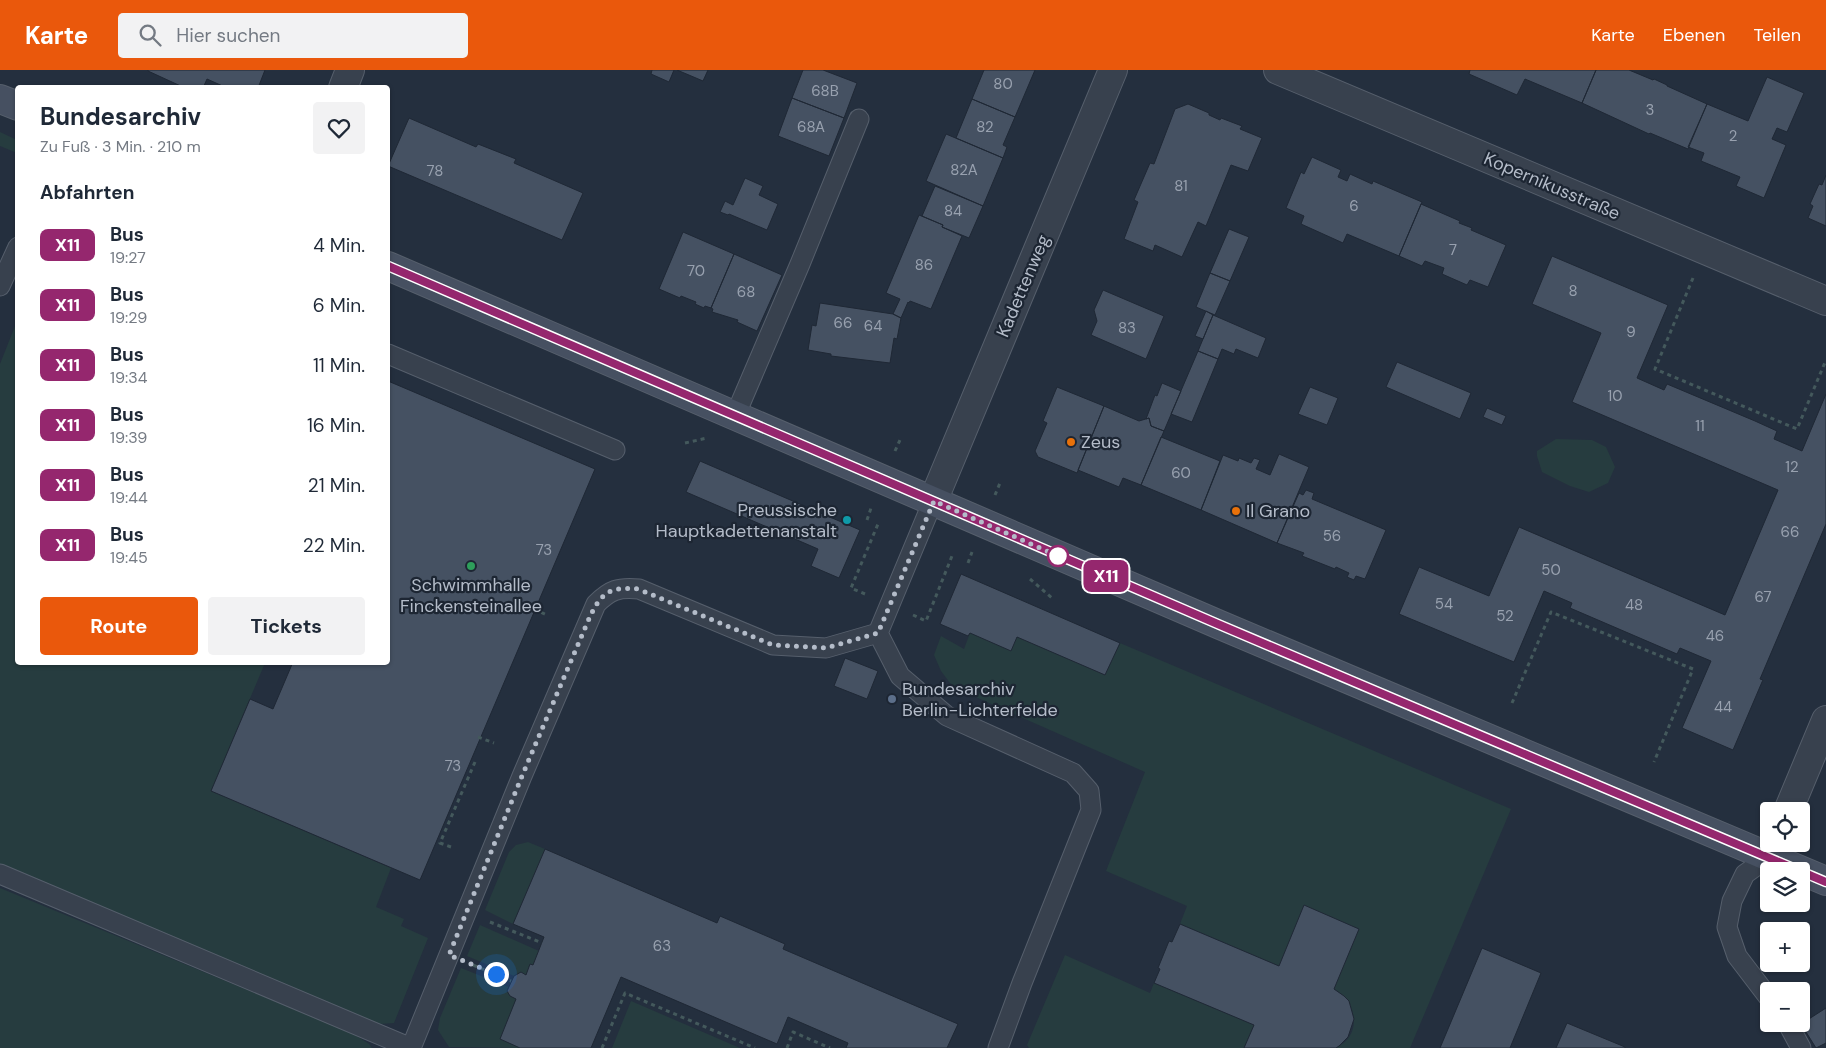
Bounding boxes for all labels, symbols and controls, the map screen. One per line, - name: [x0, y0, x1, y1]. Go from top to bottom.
- search box: [118, 13, 468, 58]
- text: Karte: [25, 20, 88, 51]
- icon: search: [136, 21, 164, 49]
- text: Hier suchen: [176, 23, 281, 48]
- text: Karte: [1591, 23, 1635, 47]
- text: Ebenen: [1663, 23, 1725, 47]
- text: Teilen: [1753, 23, 1801, 47]
- house number: 80: [993, 74, 1013, 94]
- house number: 68B: [811, 81, 839, 101]
- house number: 3: [1646, 100, 1654, 120]
- text: Bundesarchiv: [40, 101, 201, 132]
- button: heart: [313, 102, 365, 154]
- house number: 68A: [797, 117, 825, 137]
- house number: 82: [976, 117, 994, 137]
- house number: 2: [1729, 126, 1737, 146]
- text: Zu Fuß · 3 Min. · 210 m: [40, 136, 201, 157]
- street label: Kopernikusstraße: [1480, 146, 1624, 226]
- house number: 82A: [950, 160, 978, 180]
- house number: 78: [427, 161, 443, 181]
- house number: 81: [1174, 176, 1188, 196]
- text: Abfahrten: [40, 180, 134, 205]
- house number: 6: [1349, 196, 1359, 216]
- house number: 84: [944, 201, 962, 221]
- text: Bus: [110, 222, 144, 247]
- street label: Kadettenweg: [991, 231, 1055, 341]
- text: X11: [55, 233, 80, 257]
- text: 4 Min.: [313, 233, 365, 258]
- house number: 7: [1449, 240, 1457, 260]
- text: 19:27: [110, 247, 146, 268]
- house number: 86: [915, 255, 933, 275]
- house number: 70: [687, 261, 705, 281]
- house number: 8: [1568, 281, 1578, 301]
- text: Bus: [110, 282, 144, 307]
- house number: 68: [737, 282, 755, 302]
- text: X11: [55, 293, 80, 317]
- text: 6 Min.: [313, 293, 365, 318]
- text: 19:29: [110, 307, 147, 328]
- house number: 66: [834, 313, 852, 333]
- house number: 64: [864, 316, 882, 336]
- house number: 83: [1118, 318, 1136, 338]
- house number: 9: [1626, 322, 1636, 342]
- text: Bus: [110, 342, 144, 367]
- text: X11: [55, 353, 80, 377]
- text: 11 Min.: [313, 353, 365, 378]
- text: 19:34: [110, 367, 147, 388]
- house number: 10: [1608, 386, 1622, 406]
- text: Bus: [110, 402, 144, 427]
- text: X11: [55, 413, 80, 437]
- text: 16 Min.: [307, 413, 365, 438]
- house number: 11: [1695, 416, 1705, 436]
- text: 19:39: [110, 427, 147, 448]
- place label: Zeus: [1081, 430, 1120, 454]
- marker: Zeus: [1065, 436, 1077, 448]
- house number: 12: [1785, 457, 1799, 477]
- text: Bus: [110, 462, 144, 487]
- house number: 60: [1171, 463, 1191, 483]
- text: X11: [55, 473, 80, 497]
- text: 21 Min.: [308, 473, 365, 498]
- text: 19:44: [110, 487, 148, 508]
- place label: Preussische Hauptkadettenanstalt: [656, 498, 837, 543]
- place label: Il Grano: [1246, 499, 1310, 523]
- marker: Il Grano: [1230, 505, 1242, 517]
- marker: Preussische Hauptkadettenanstalt: [841, 514, 853, 526]
- text: Bus: [110, 522, 144, 547]
- house number: 66: [1781, 522, 1799, 542]
- house number: 56: [1323, 526, 1341, 546]
- text: X11: [55, 533, 80, 557]
- text: 22 Min.: [303, 533, 365, 558]
- house number: 73: [536, 540, 552, 560]
- unlabelled marker: [1047, 545, 1069, 567]
- text: 19:45: [110, 547, 148, 568]
- marker: Schwimmhalle Finckensteinallee: [465, 560, 477, 572]
- line badge: X11: [1077, 560, 1135, 592]
- house number: 50: [1541, 560, 1561, 580]
- text: X11: [1093, 564, 1119, 588]
- place label: Schwimmhalle Finckensteinallee: [400, 573, 542, 618]
- house number: 67: [1754, 587, 1772, 607]
- house number: 54: [1435, 594, 1453, 614]
- house number: 48: [1625, 595, 1643, 615]
- button: Route: [40, 597, 198, 655]
- button: Tickets: [208, 597, 365, 655]
- house number: 52: [1496, 606, 1514, 626]
- house number: 46: [1706, 626, 1724, 646]
- place label: Bundesarchiv Berlin-Lichterfelde: [902, 677, 1058, 722]
- marker: Bundesarchiv Berlin-Lichterfelde: [886, 693, 898, 705]
- house number: 44: [1714, 697, 1732, 717]
- house number: 73: [445, 756, 461, 776]
- map controls: [1760, 802, 1810, 1032]
- button: locate: [1760, 802, 1810, 852]
- button: layers: [1760, 862, 1810, 912]
- button: +: [1760, 922, 1810, 972]
- house number: 63: [653, 936, 671, 956]
- your location: [484, 962, 509, 987]
- button: −: [1760, 982, 1810, 1032]

